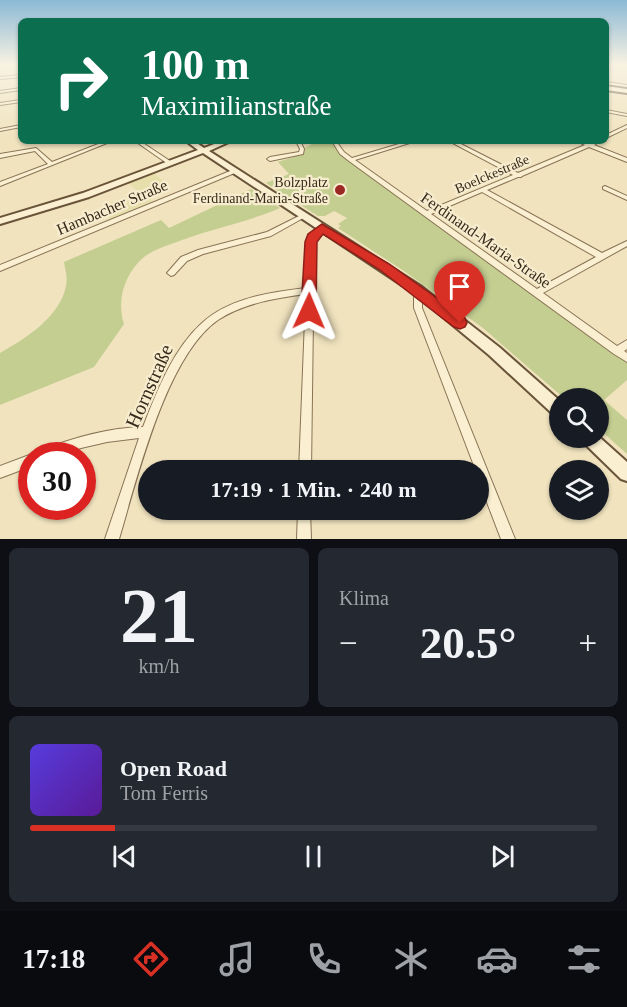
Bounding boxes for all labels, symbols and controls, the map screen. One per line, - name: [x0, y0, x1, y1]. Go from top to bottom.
- icon: right: [42, 42, 120, 120]
- text: 100 m: [141, 42, 250, 88]
- text: Maximilianstraße: [141, 91, 331, 121]
- street label: Boelckestraße: [453, 152, 531, 196]
- place label: Bolzplatz Ferdinand-Maria-Straße: [193, 175, 328, 206]
- street label: Hambacher Straße: [54, 176, 170, 238]
- marker: Bolzplatz Ferdinand-Maria-Straße: [333, 183, 347, 197]
- street label: Ferdinand-Maria-Straße: [418, 189, 554, 291]
- pin: [434, 261, 485, 323]
- icon: arrive: [443, 270, 476, 303]
- position arrow: [277, 279, 341, 343]
- street label: Hornstraße: [121, 341, 177, 431]
- map controls: [549, 388, 609, 520]
- button: search: [549, 388, 609, 448]
- speed limit sign: 30: [18, 442, 96, 520]
- button: layers: [549, 460, 609, 520]
- text: 17:19 · 1 Min. · 240 m: [211, 477, 416, 502]
- text: 21: [120, 572, 198, 659]
- text: Klima: [339, 587, 389, 609]
- text: 20.5°: [420, 618, 516, 668]
- text: −: [339, 625, 358, 661]
- text: +: [578, 625, 597, 661]
- text: km/h: [138, 655, 180, 677]
- text: Open Road: [120, 756, 227, 781]
- text: Tom Ferris: [120, 782, 208, 804]
- icon: previous: [108, 840, 141, 873]
- icon: pause: [297, 840, 330, 873]
- icon: next: [486, 840, 519, 873]
- icon: directions: [130, 938, 172, 980]
- icon: music: [216, 938, 258, 980]
- icon: phone: [303, 938, 345, 980]
- icon: climate: [390, 938, 432, 980]
- icon: car: [476, 938, 518, 980]
- icon: filters: [563, 938, 605, 980]
- text: 17:18: [22, 944, 85, 974]

